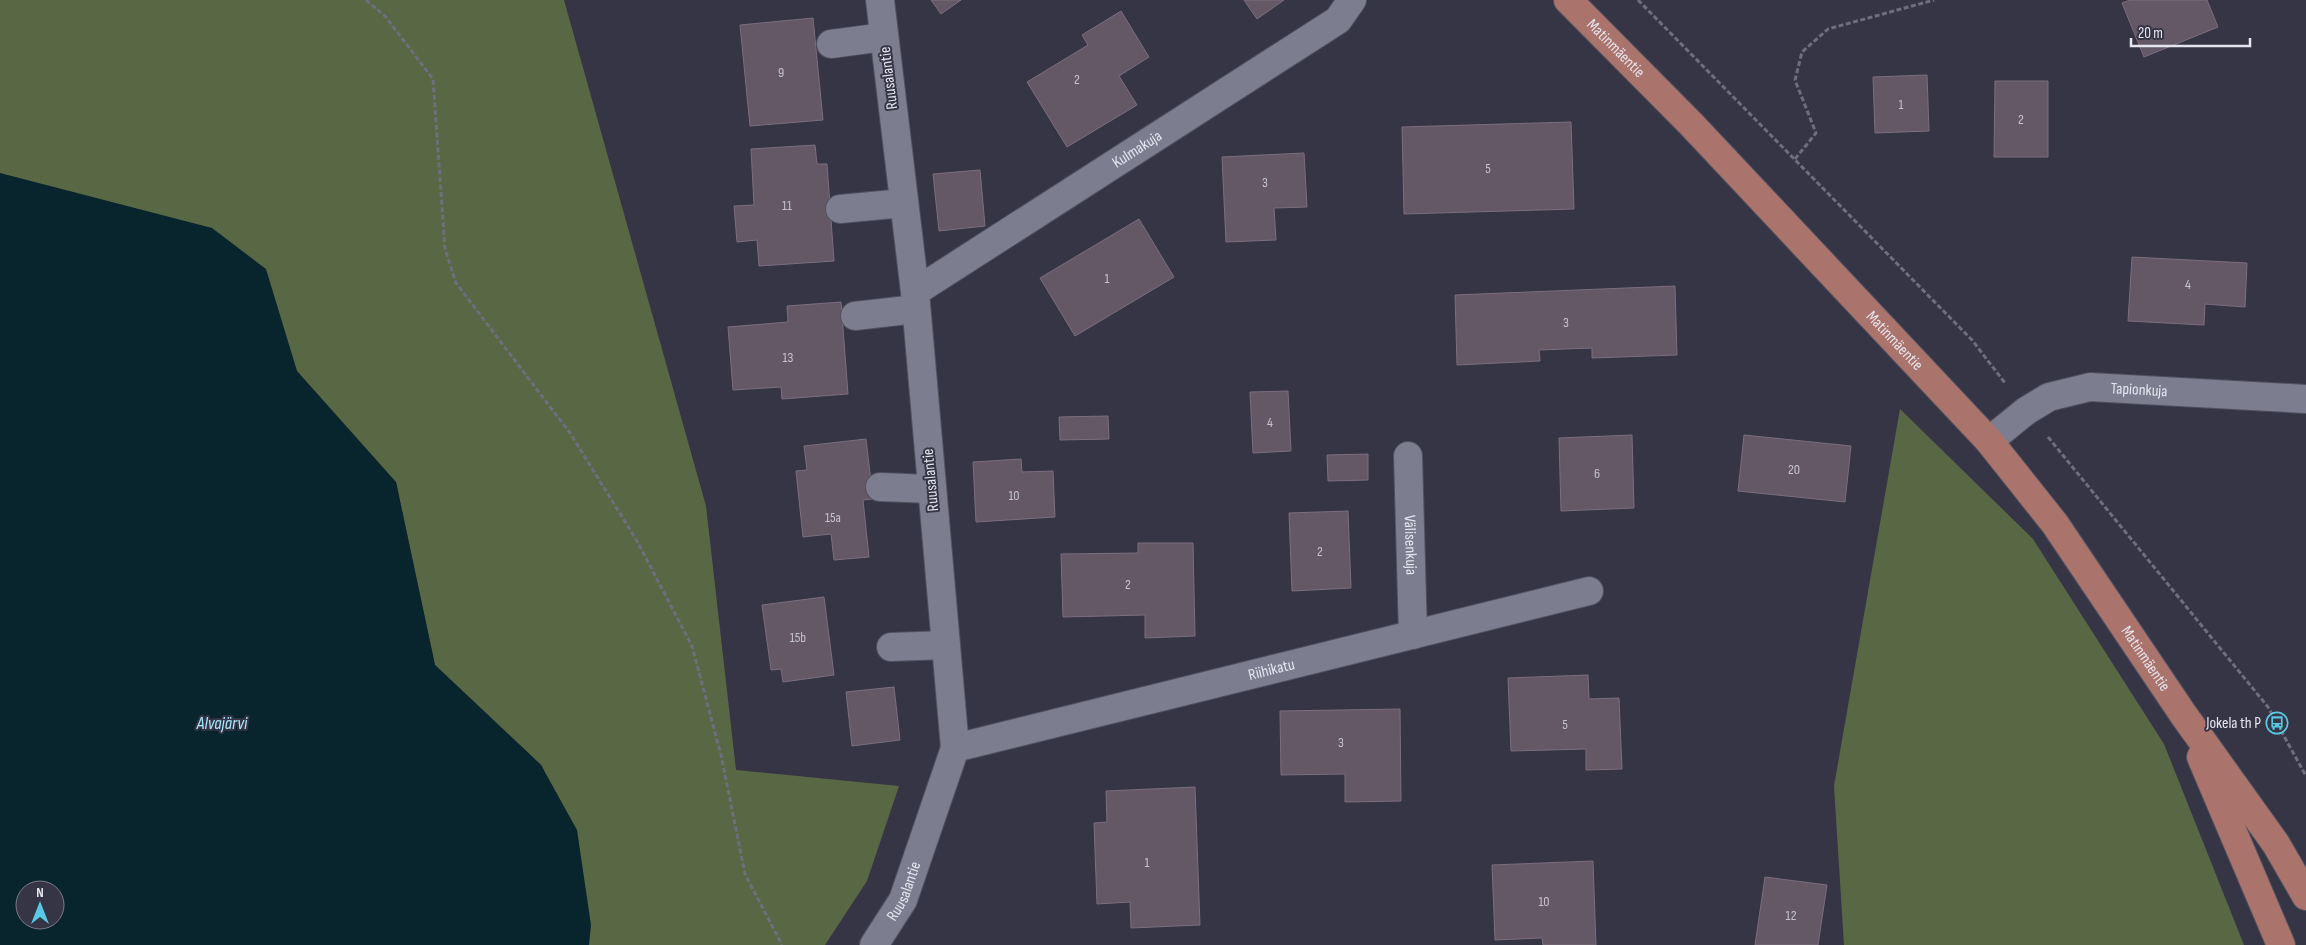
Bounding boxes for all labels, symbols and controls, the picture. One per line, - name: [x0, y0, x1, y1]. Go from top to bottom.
- street label: Matinmäentie: [1583, 15, 1649, 81]
- scale bar: [2131, 15, 2250, 47]
- text: 20 m: [2138, 24, 2163, 43]
- street label: Ruusalantie: [876, 46, 902, 110]
- house number: 9: [778, 64, 784, 81]
- house number: 2: [1074, 71, 1080, 88]
- house number: 1: [1899, 96, 1904, 113]
- house number: 2: [2018, 111, 2024, 128]
- street label: Kulmakuja: [1109, 126, 1165, 172]
- house number: 5: [1485, 160, 1491, 177]
- house number: 3: [1262, 174, 1268, 191]
- house number: 11: [782, 197, 792, 214]
- house number: 1: [1105, 270, 1110, 287]
- house number: 4: [2185, 276, 2191, 293]
- street label: Matinmäentie: [1862, 307, 1927, 374]
- house number: 3: [1563, 314, 1569, 331]
- house number: 13: [783, 349, 794, 366]
- street label: Tapionkuja: [2110, 379, 2168, 401]
- house number: 4: [1267, 414, 1273, 431]
- street label: Ruusalantie: [919, 448, 943, 512]
- house number: 20: [1788, 461, 1800, 478]
- house number: 6: [1594, 465, 1600, 482]
- house number: 10: [1008, 487, 1020, 504]
- house number: 15a: [825, 509, 841, 526]
- street label: Välisenkuja: [1400, 515, 1421, 575]
- house number: 2: [1317, 543, 1323, 560]
- house number: 2: [1125, 576, 1131, 593]
- street label: Matinmäentie: [2117, 622, 2174, 695]
- house number: 15b: [790, 629, 806, 646]
- street label: Riihikatu: [1246, 655, 1297, 685]
- bus stop icon: Jokela th P: [2265, 711, 2289, 735]
- water label: Alvajärvi: [196, 713, 248, 734]
- place label: Jokela th P: [2205, 714, 2261, 733]
- house number: 5: [1562, 716, 1568, 733]
- house number: 3: [1338, 734, 1344, 751]
- house number: 1: [1145, 854, 1150, 871]
- street label: Ruusalantie: [883, 859, 925, 925]
- north arrow: [15, 880, 65, 930]
- text: N: [36, 884, 44, 901]
- house number: 10: [1538, 893, 1550, 910]
- house number: 12: [1786, 907, 1797, 924]

